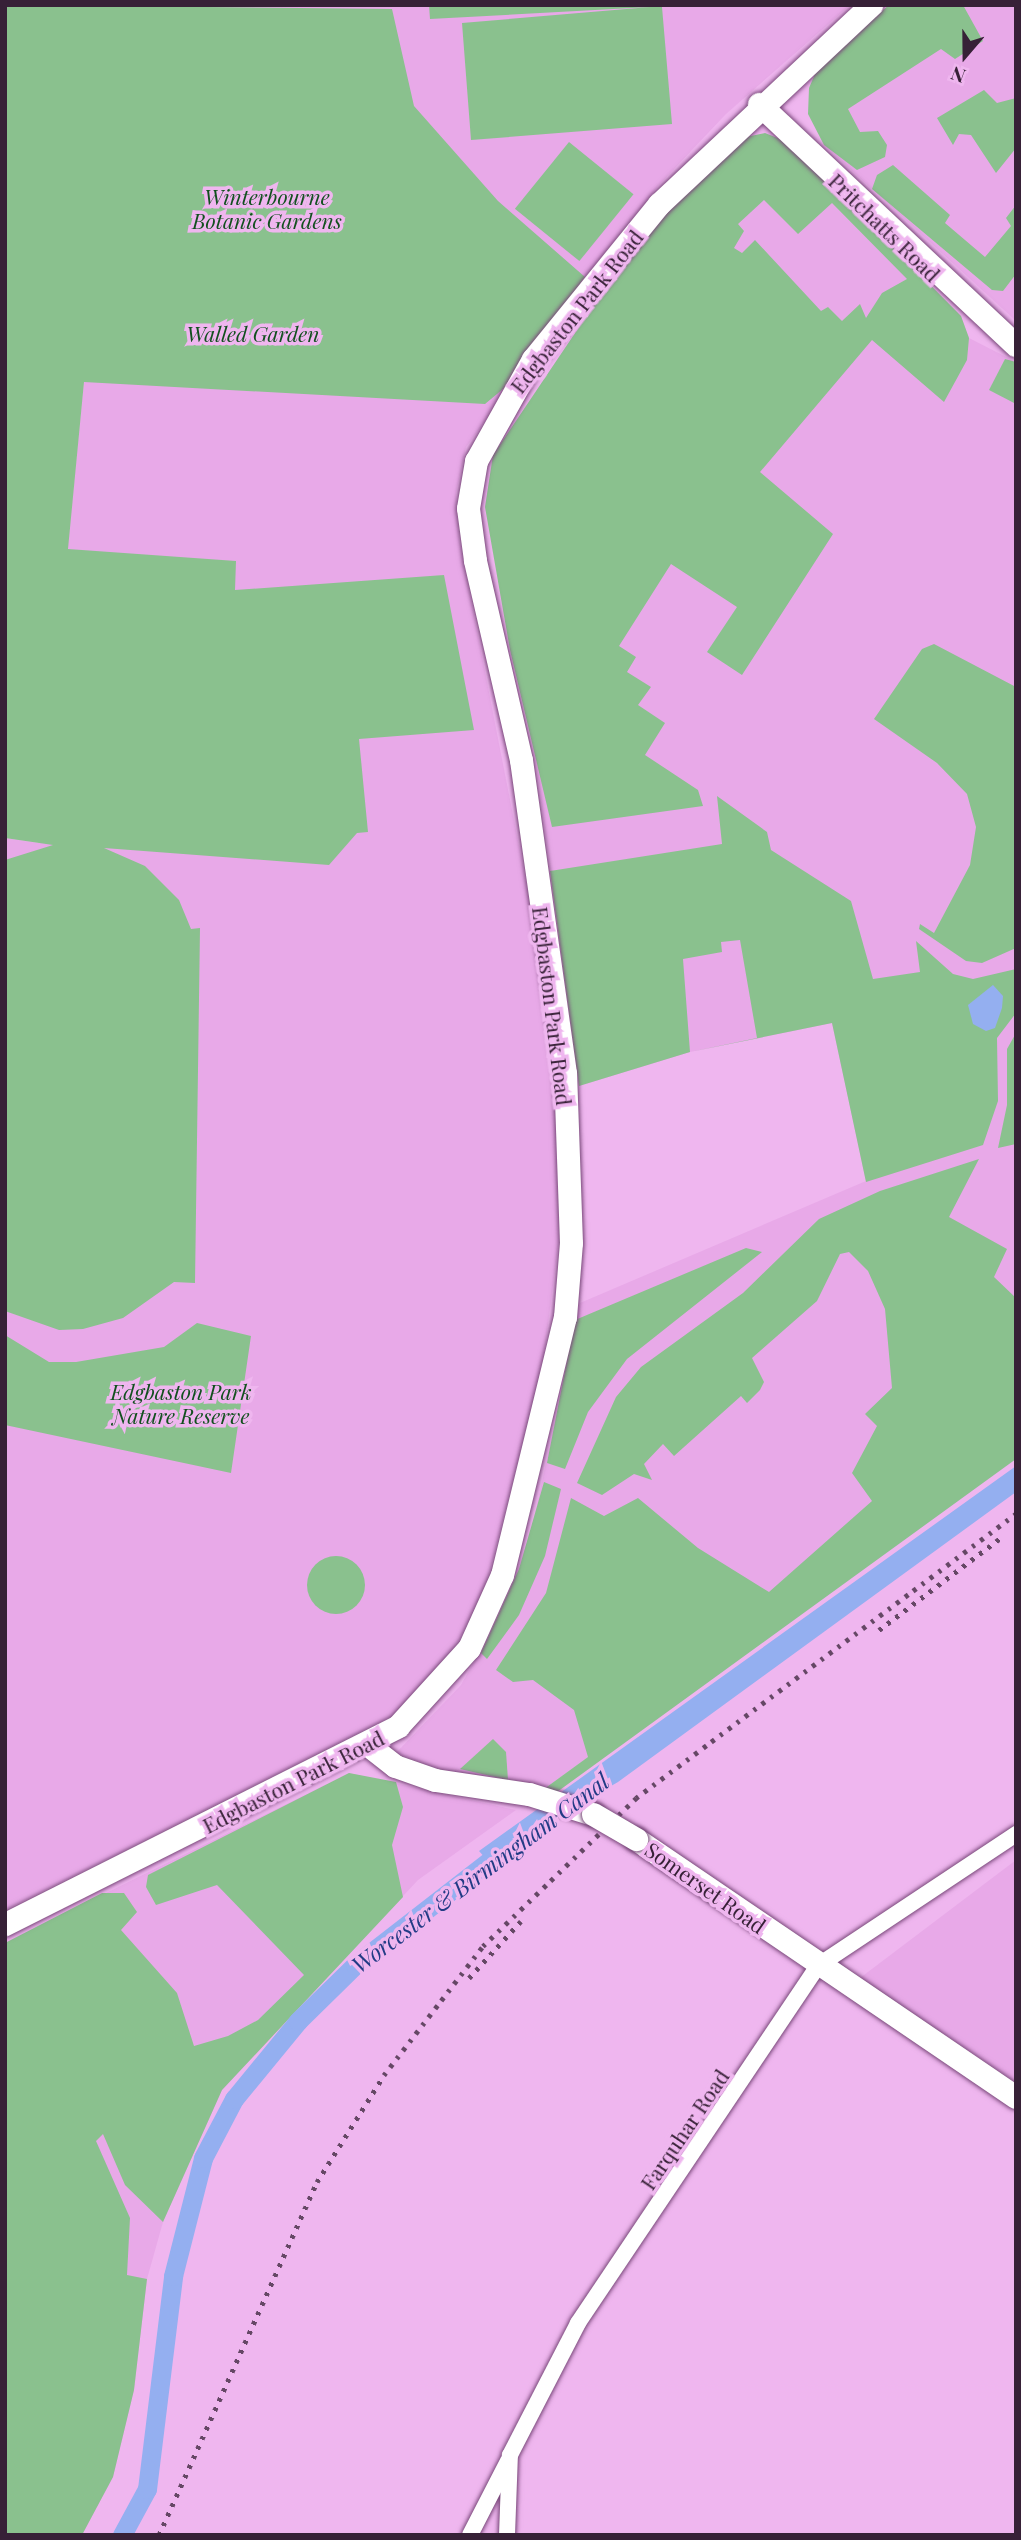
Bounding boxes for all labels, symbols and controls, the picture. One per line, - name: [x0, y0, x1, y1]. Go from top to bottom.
- north arrow: [930, 21, 1000, 91]
- text: N: [947, 61, 969, 90]
- street label: Pritchatts Road: [824, 168, 946, 286]
- park label: Winterbourne Botanic Gardens: [192, 183, 342, 233]
- street label: Edgbaston Park Road: [504, 224, 648, 398]
- park label: Walled Garden: [186, 320, 320, 346]
- street label: Edgbaston Park Road: [528, 905, 578, 1107]
- park label: Edgbaston Park Nature Reserve: [111, 1378, 251, 1428]
- street label: Edgbaston Park Road: [198, 1724, 388, 1838]
- water label: Worcester & Birmingham Canal: [346, 1767, 614, 1979]
- street label: Somerset Road: [641, 1836, 771, 1938]
- street label: Farquhar Road: [634, 2064, 734, 2194]

